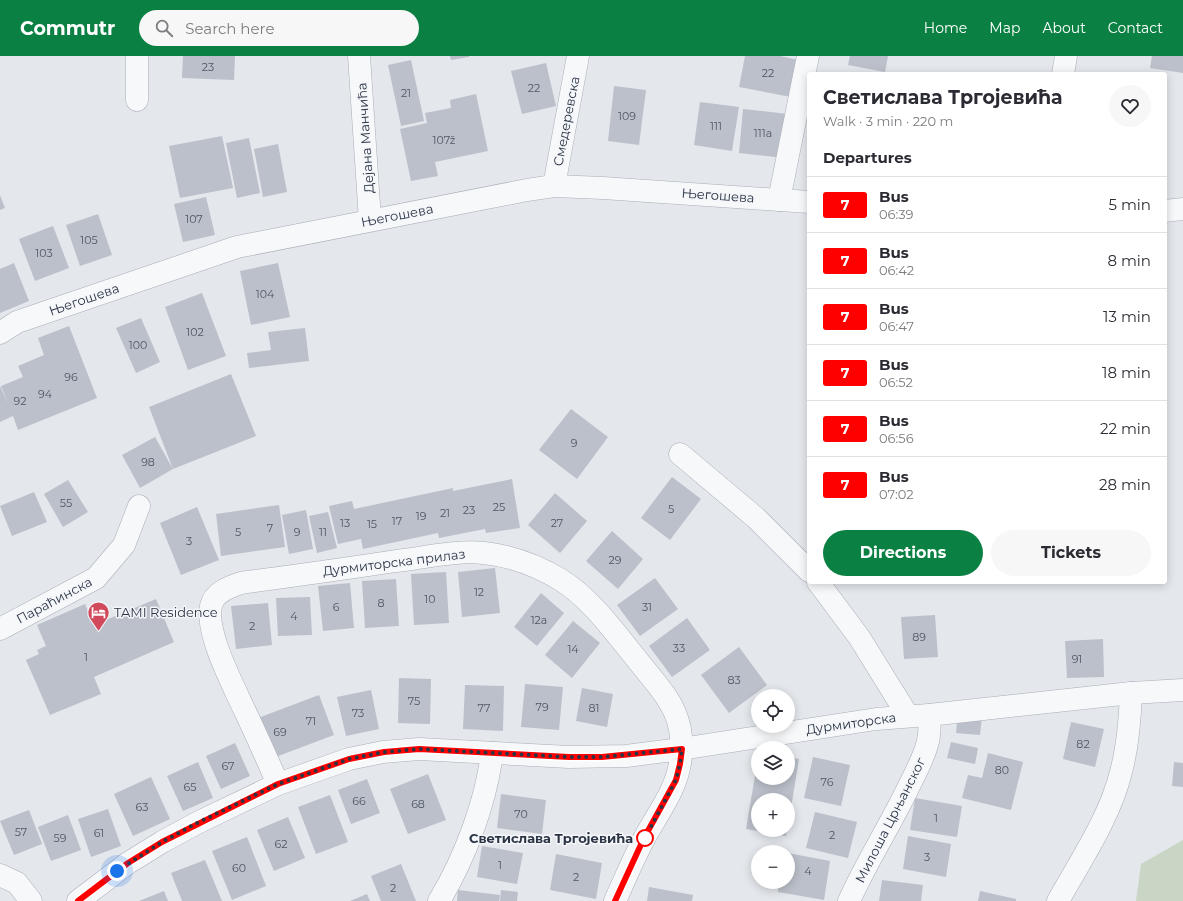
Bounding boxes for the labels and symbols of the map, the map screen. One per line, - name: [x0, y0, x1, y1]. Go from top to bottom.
- house number: 23: [202, 60, 214, 74]
- house number: 22: [762, 66, 774, 80]
- street label: Смедеревска: [549, 75, 583, 167]
- house number: 22: [528, 81, 540, 95]
- street label: Дејана Манчића: [353, 82, 377, 194]
- house number: 21: [401, 86, 411, 100]
- house number: 109: [618, 109, 636, 123]
- house number: 111: [710, 119, 722, 133]
- house number: 111a: [754, 126, 772, 140]
- house number: 107ž: [433, 133, 456, 147]
- street label: Његошева: [681, 184, 755, 206]
- street label: Његошева: [360, 200, 434, 230]
- house number: 107: [185, 212, 203, 226]
- house number: 105: [80, 233, 98, 247]
- house number: 103: [35, 246, 53, 260]
- street label: Његошева: [47, 280, 121, 318]
- house number: 104: [256, 287, 275, 301]
- house number: 102: [186, 325, 204, 339]
- house number: 100: [129, 338, 147, 352]
- house number: 96: [64, 370, 78, 384]
- house number: 94: [38, 387, 53, 401]
- house number: 92: [14, 394, 26, 408]
- house number: 9: [571, 436, 578, 450]
- house number: 98: [141, 455, 155, 469]
- house number: 55: [60, 496, 72, 510]
- house number: 25: [493, 500, 505, 514]
- house number: 5: [668, 502, 674, 516]
- house number: 23: [463, 503, 475, 517]
- house number: 21: [440, 506, 450, 520]
- house number: 19: [416, 509, 427, 523]
- house number: 17: [392, 514, 402, 528]
- house number: 13: [340, 516, 350, 530]
- house number: 27: [551, 516, 563, 530]
- house number: 15: [367, 517, 377, 531]
- house number: 7: [267, 521, 273, 535]
- house number: 5: [235, 525, 241, 539]
- house number: 9: [294, 525, 301, 539]
- house number: 11: [319, 525, 327, 539]
- house number: 3: [186, 534, 192, 548]
- street label: Дурмиторска прилаз: [322, 545, 466, 579]
- house number: 29: [609, 553, 622, 567]
- street label: Параћинска: [13, 573, 95, 627]
- house number: 12: [474, 585, 484, 599]
- house number: 10: [424, 592, 436, 606]
- house number: 8: [377, 596, 385, 610]
- hotel icon: TAMI Residence: [85, 599, 111, 632]
- house number: 6: [333, 600, 340, 614]
- house number: 31: [642, 600, 652, 614]
- place label: TAMI Residence: [114, 604, 218, 620]
- house number: 4: [290, 609, 298, 623]
- house number: 12a: [531, 613, 547, 627]
- house number: 2: [249, 619, 255, 633]
- house number: 89: [912, 630, 926, 644]
- house number: 33: [673, 641, 685, 655]
- house number: 14: [567, 642, 579, 656]
- house number: 1: [84, 650, 88, 664]
- house number: 91: [1072, 652, 1082, 666]
- house number: 83: [727, 673, 741, 687]
- house number: 75: [408, 694, 420, 708]
- house number: 79: [535, 700, 549, 714]
- house number: 77: [478, 701, 490, 715]
- house number: 81: [589, 701, 600, 715]
- house number: 73: [352, 706, 364, 720]
- street label: Дурмиторска: [805, 709, 897, 737]
- house number: 71: [306, 714, 316, 728]
- house number: 69: [273, 725, 287, 739]
- house number: 82: [1076, 737, 1090, 751]
- street label: Милоша Црњанског: [851, 754, 929, 885]
- house number: 67: [221, 759, 235, 773]
- house number: 80: [995, 763, 1009, 777]
- house number: 76: [821, 775, 834, 789]
- house number: 65: [184, 780, 196, 794]
- house number: 66: [352, 794, 366, 808]
- house number: 68: [411, 797, 425, 811]
- house number: 63: [136, 800, 148, 814]
- house number: 70: [514, 807, 528, 821]
- house number: 1: [934, 811, 938, 825]
- house number: 57: [15, 825, 27, 839]
- house number: 61: [94, 826, 104, 840]
- house number: 2: [829, 828, 835, 842]
- marker: Светислава Тргојевића: [636, 829, 654, 847]
- place label: Светислава Тргојевића: [469, 830, 633, 846]
- house number: 59: [54, 831, 67, 845]
- house number: 62: [275, 837, 287, 851]
- house number: 3: [924, 850, 930, 864]
- house number: 1: [498, 858, 502, 872]
- your location: [107, 861, 127, 881]
- house number: 60: [232, 861, 246, 875]
- house number: 4: [804, 864, 812, 878]
- house number: 2: [573, 870, 579, 884]
- house number: 2: [390, 881, 396, 895]

